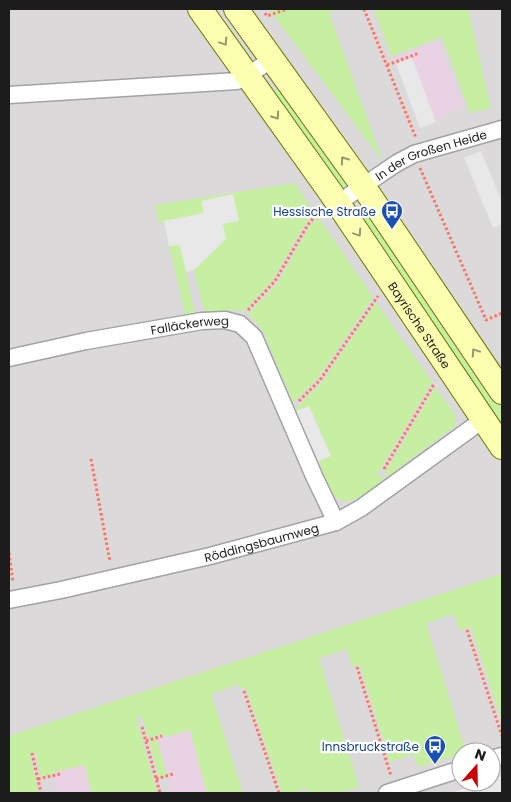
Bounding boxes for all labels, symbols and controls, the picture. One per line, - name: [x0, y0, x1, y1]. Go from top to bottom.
- one-way arrow: [218, 37, 227, 46]
- one-way arrow: [270, 110, 278, 119]
- street label: In der Großen Heide: [372, 125, 489, 184]
- one-way arrow: [341, 156, 350, 166]
- bus stop icon: Hessische Straße: [380, 199, 404, 230]
- place label: Hessische Straße: [273, 203, 376, 220]
- one-way arrow: [352, 227, 361, 237]
- street label: Bayrische Straße: [385, 278, 455, 372]
- street label: Falläckerweg: [149, 311, 229, 338]
- one-way arrow: [472, 348, 481, 358]
- street label: Röddingsbaumweg: [202, 519, 321, 566]
- bus stop icon: Innsbruckstraße: [423, 734, 447, 765]
- place label: Innsbruckstraße: [322, 738, 419, 755]
- north arrow: [451, 742, 501, 792]
- text: N: [472, 744, 489, 766]

